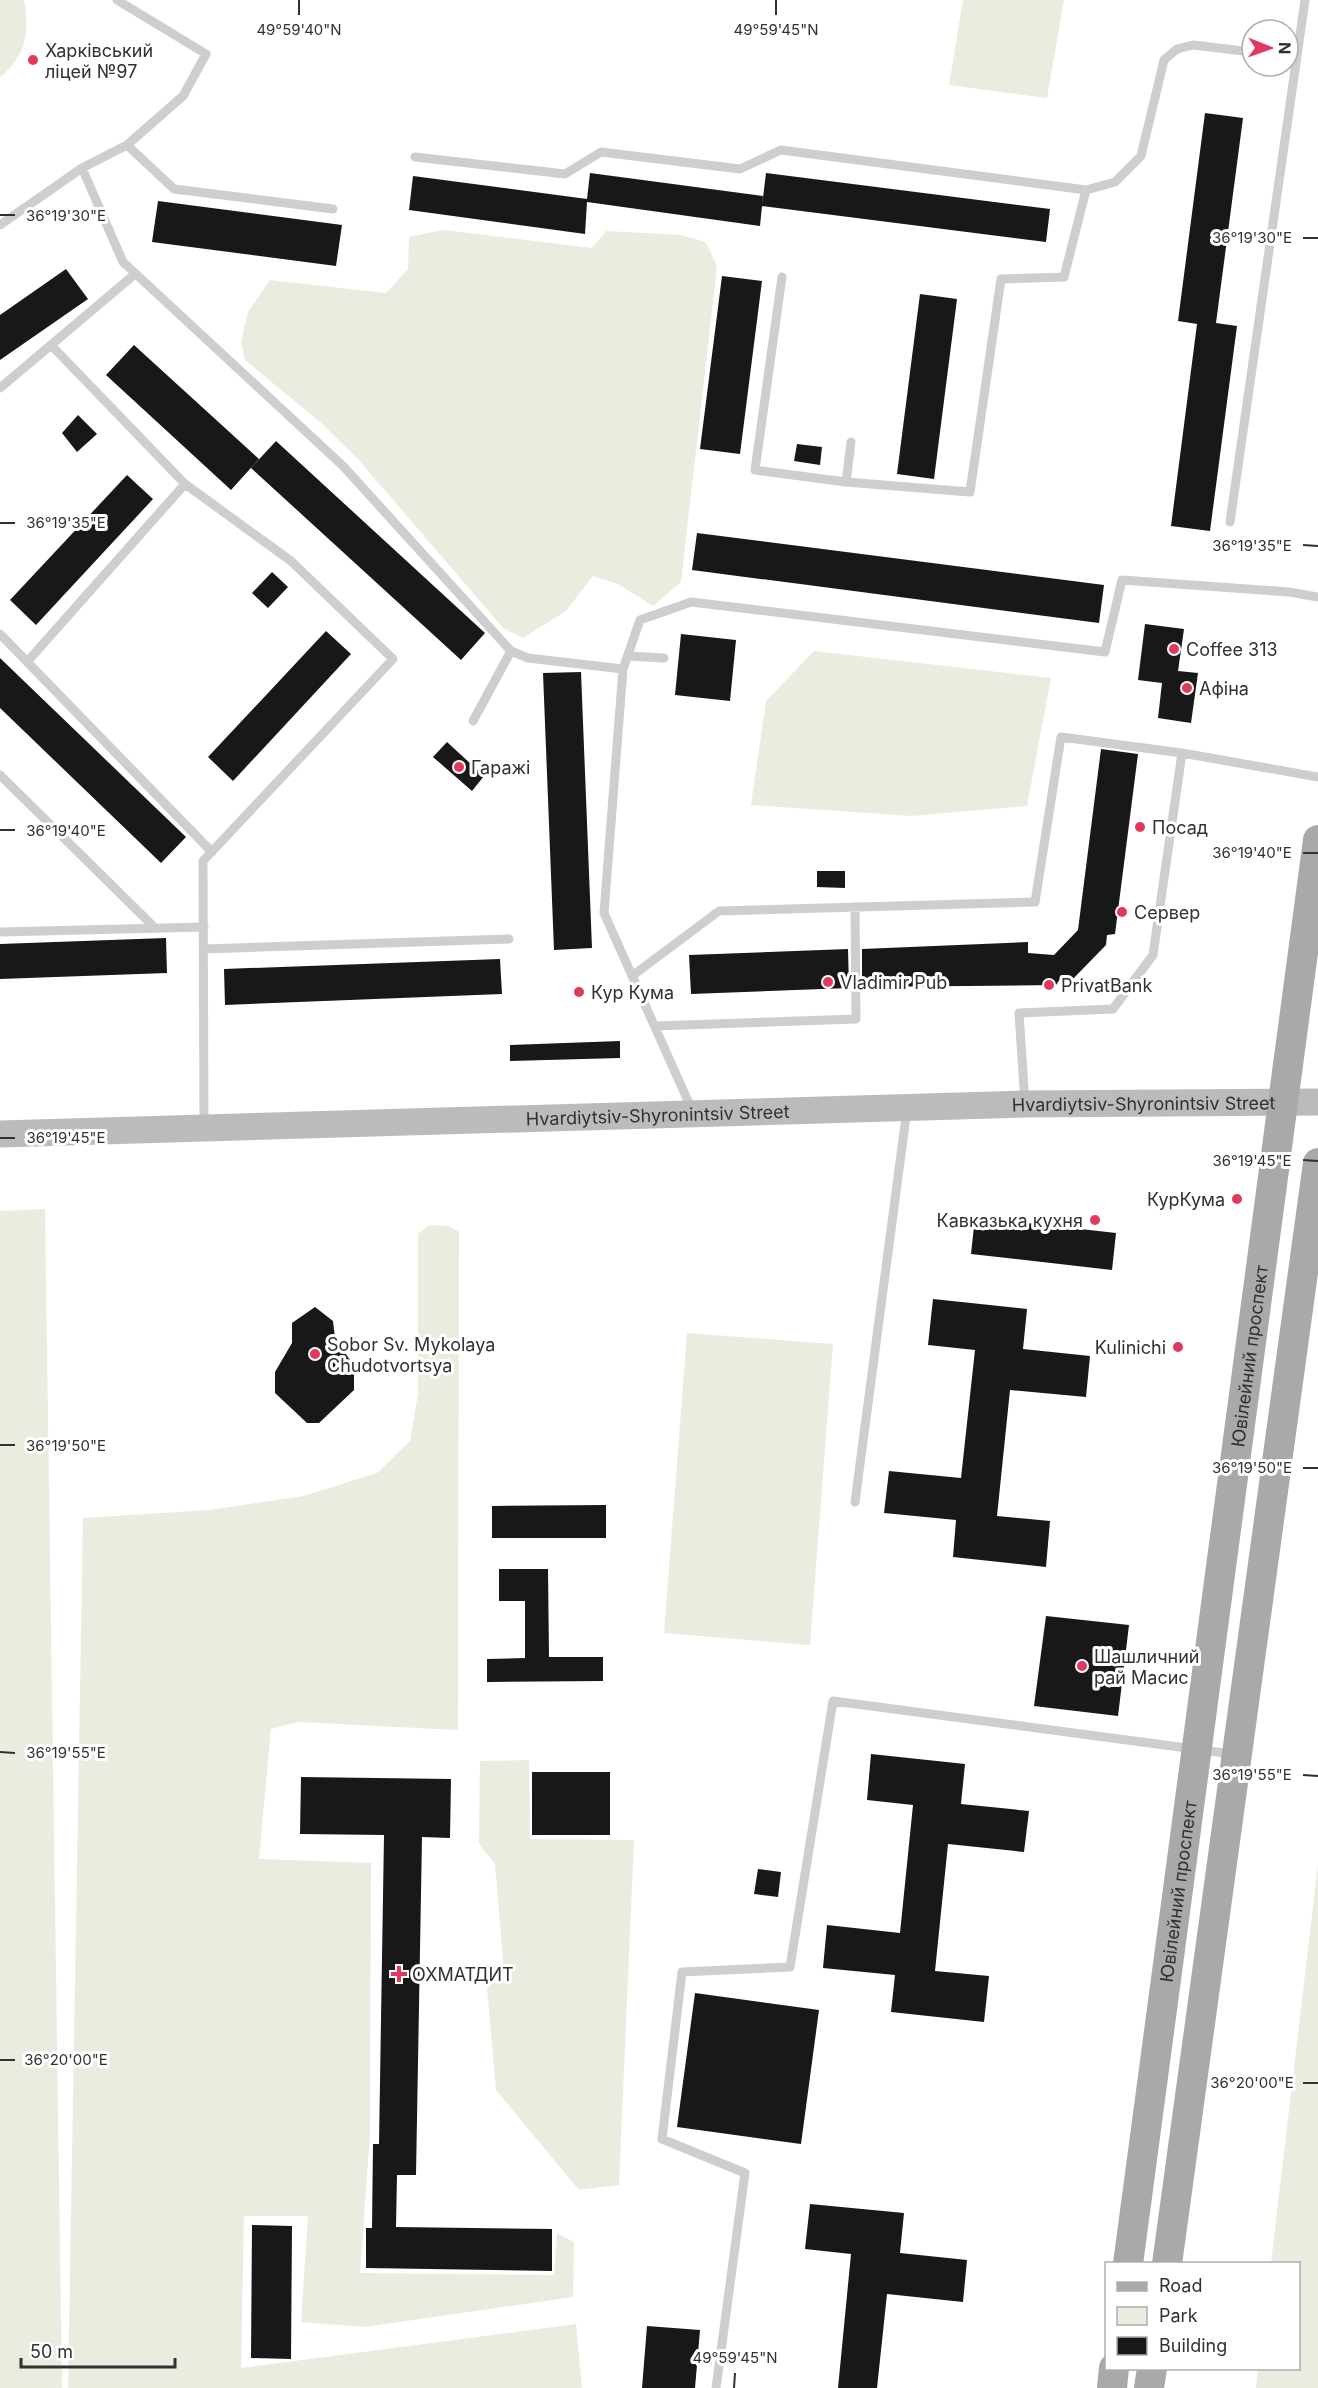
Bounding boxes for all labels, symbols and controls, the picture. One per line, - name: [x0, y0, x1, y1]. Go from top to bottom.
- north arrow: [1240, 18, 1300, 78]
- text: 49°59'40"N: [256, 20, 342, 39]
- text: 49°59'45"N: [734, 20, 818, 39]
- place label: Харківський ліцей №97: [45, 40, 153, 82]
- text: N: [1275, 42, 1295, 55]
- marker: Харківський ліцей №97: [26, 53, 40, 67]
- text: 36°19'30"E: [26, 206, 106, 225]
- text: 36°19'30"E: [1212, 228, 1292, 247]
- text: 36°19'35"E: [26, 513, 106, 532]
- text: 36°19'35"E: [1212, 536, 1292, 555]
- place label: Coffee 313: [1186, 639, 1278, 660]
- marker: Coffee 313: [1167, 642, 1181, 656]
- place label: Афіна: [1199, 678, 1249, 699]
- marker: Афіна: [1180, 681, 1194, 695]
- place label: Гаражі: [471, 757, 530, 778]
- marker: Гаражі: [452, 760, 466, 774]
- place label: Посад: [1152, 817, 1208, 838]
- marker: Посад: [1133, 820, 1147, 834]
- text: 36°19'40"E: [26, 821, 106, 840]
- text: 36°19'40"E: [1212, 843, 1292, 862]
- place label: Сервер: [1134, 902, 1200, 923]
- marker: Сервер: [1115, 905, 1129, 919]
- place label: Vladimir Pub: [840, 972, 947, 993]
- marker: Vladimir Pub: [821, 975, 835, 989]
- place label: PrivatBank: [1061, 975, 1152, 996]
- marker: PrivatBank: [1042, 978, 1056, 992]
- place label: Кур Кума: [591, 982, 674, 1003]
- marker: Кур Кума: [572, 985, 586, 999]
- street label: Hvardiytsiv-Shyronintsiv Street: [1011, 1092, 1276, 1115]
- street label: Hvardiytsiv-Shyronintsiv Street: [526, 1100, 790, 1129]
- text: 36°19'45"E: [26, 1128, 106, 1147]
- text: 36°19'45"E: [1212, 1151, 1292, 1170]
- place label: КурКума: [1147, 1189, 1225, 1210]
- marker: КурКума: [1230, 1192, 1244, 1206]
- place label: Кавказька кухня: [937, 1210, 1083, 1231]
- marker: Кавказька кухня: [1088, 1213, 1102, 1227]
- street label: Ювілейний проспект: [1227, 1263, 1272, 1448]
- place label: Sobor Sv. Mykolaya Chudotvortsya: [327, 1334, 495, 1376]
- place label: Kulinichi: [1095, 1337, 1166, 1358]
- marker: Kulinichi: [1171, 1340, 1185, 1354]
- marker: Sobor Sv. Mykolaya Chudotvortsya: [308, 1347, 322, 1361]
- text: 36°19'50"E: [26, 1436, 106, 1455]
- text: 36°19'50"E: [1212, 1458, 1292, 1477]
- place label: Шашличний рай Масис: [1094, 1646, 1199, 1688]
- marker: Шашличний рай Масис: [1075, 1659, 1089, 1673]
- text: 36°19'55"E: [26, 1743, 106, 1762]
- text: 36°19'55"E: [1212, 1765, 1292, 1784]
- street label: Ювілейний проспект: [1155, 1798, 1200, 1984]
- place label: ОХМАТДИТ: [412, 1964, 514, 1985]
- marker: ОХМАТДИТ: [390, 1965, 408, 1983]
- text: 36°20'00"E: [24, 2050, 108, 2069]
- text: 36°20'00"E: [1210, 2073, 1294, 2092]
- legend: [1105, 2262, 1300, 2370]
- text: Road: [1159, 2275, 1202, 2296]
- text: Park: [1159, 2305, 1198, 2326]
- scale bar: [21, 2331, 176, 2369]
- text: Building: [1159, 2335, 1227, 2356]
- text: 50 m: [30, 2341, 73, 2362]
- text: 49°59'45"N: [693, 2348, 777, 2367]

